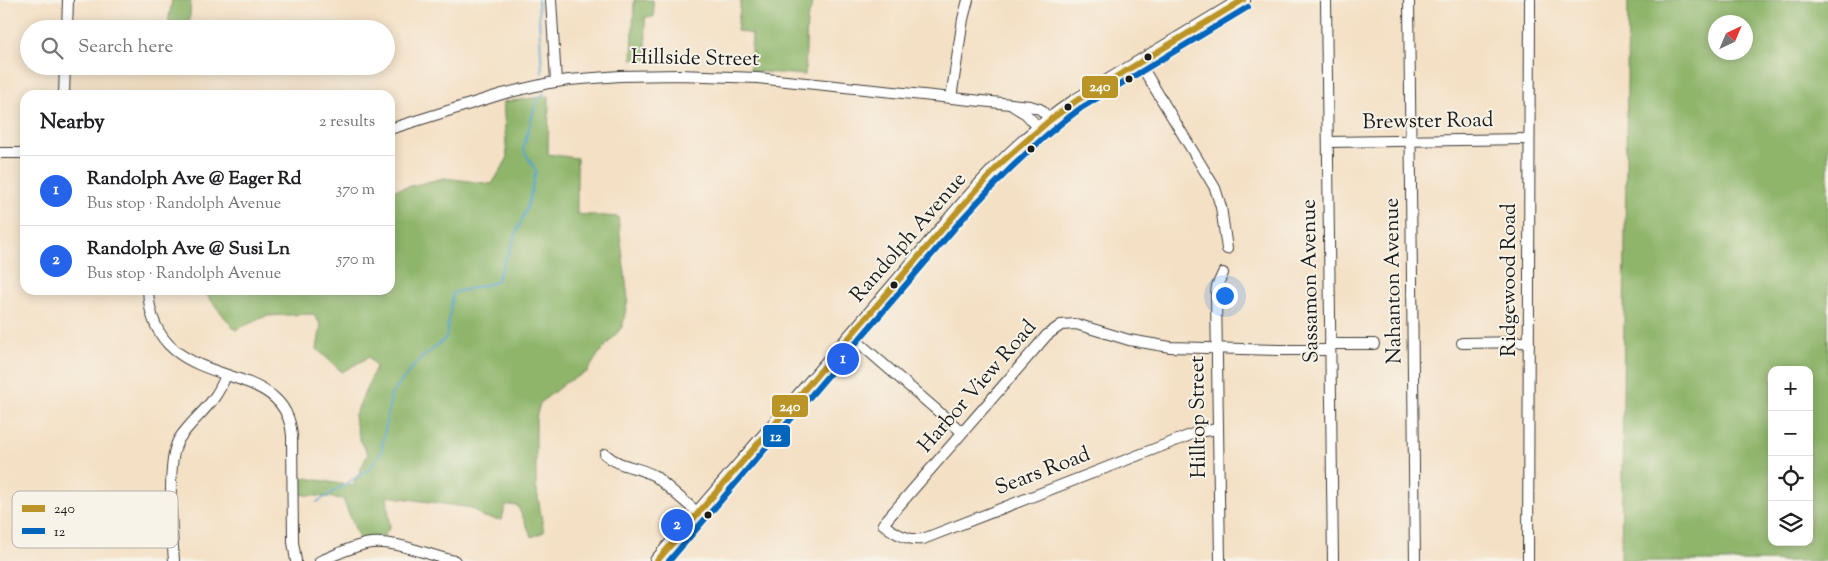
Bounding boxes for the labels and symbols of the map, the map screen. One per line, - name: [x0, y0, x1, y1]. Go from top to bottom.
- north arrow: [1708, 15, 1753, 60]
- street label: Hillside Street: [630, 43, 760, 75]
- unlabelled marker: [1143, 52, 1153, 62]
- unlabelled marker: [1124, 74, 1134, 84]
- line badge: 240: [1081, 75, 1119, 99]
- text: 240: [1090, 78, 1111, 98]
- unlabelled marker: [1063, 102, 1073, 112]
- street label: Brewster Road: [1362, 106, 1494, 138]
- unlabelled marker: [1026, 144, 1036, 154]
- street label: Randolph Avenue: [844, 166, 974, 310]
- street label: Nahanton Avenue: [1378, 198, 1410, 364]
- street label: Sassamon Avenue: [1295, 199, 1327, 363]
- street label: Ridgewood Road: [1495, 203, 1525, 357]
- unlabelled marker: [889, 280, 899, 290]
- your location: [1212, 283, 1238, 309]
- street label: Harbor View Road: [912, 314, 1044, 460]
- pin: 1: [827, 340, 859, 378]
- street label: Hilltop Street: [1183, 355, 1215, 479]
- line badge: 240: [771, 394, 809, 418]
- text: 240: [780, 398, 801, 418]
- line badge: 12: [762, 424, 791, 448]
- text: 12: [770, 428, 782, 448]
- street label: Sears Road: [991, 440, 1095, 504]
- legend: [12, 491, 178, 548]
- text: 240: [54, 500, 75, 520]
- pin: 2: [661, 506, 693, 544]
- unlabelled marker: [703, 510, 713, 520]
- text: 12: [54, 523, 66, 543]

